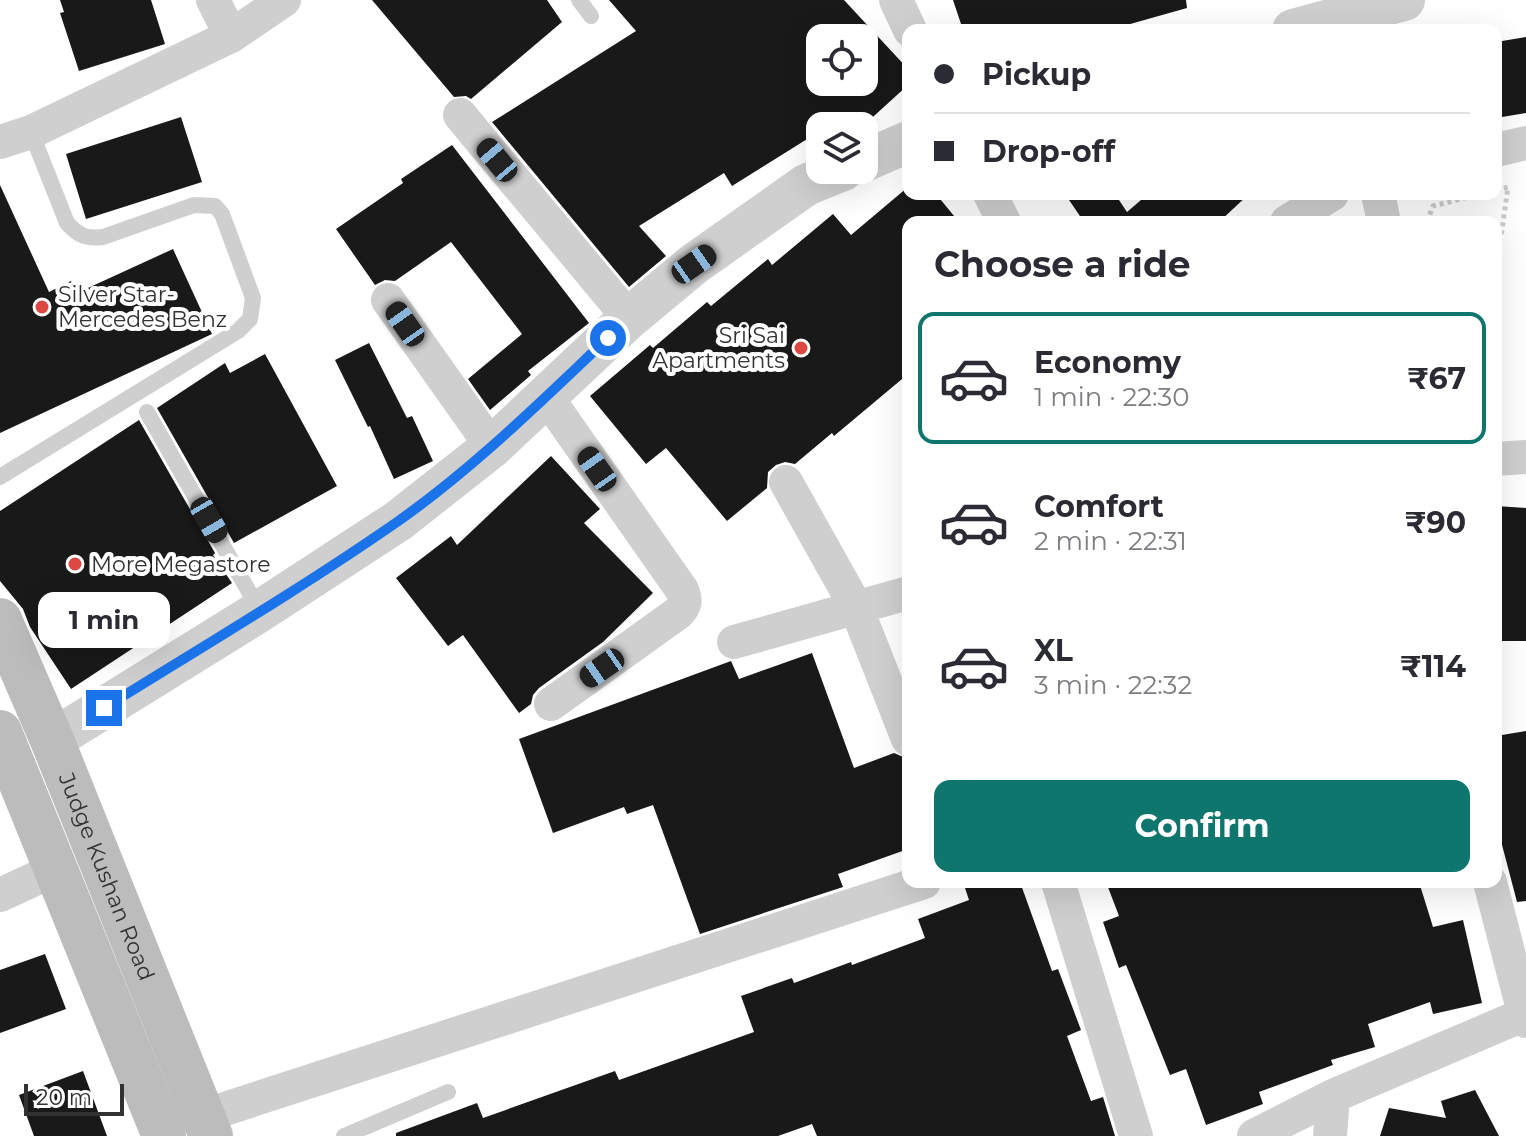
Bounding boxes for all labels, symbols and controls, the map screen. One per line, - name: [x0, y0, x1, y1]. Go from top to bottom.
- map controls: [806, 24, 878, 184]
- button: locate: [806, 24, 878, 96]
- text: Pickup: [982, 56, 1091, 93]
- button: layers: [806, 112, 878, 184]
- text: Drop-off: [982, 133, 1115, 170]
- car: [472, 134, 522, 186]
- car: [667, 240, 721, 288]
- text: Choose a ride: [934, 242, 1191, 286]
- place label: Silver Star- Mercedes Benz: [58, 281, 227, 333]
- car: [381, 297, 429, 351]
- marker: Silver Star- Mercedes Benz: [33, 298, 51, 316]
- route start: [590, 320, 626, 356]
- place label: Sri Sai Apartments: [652, 322, 785, 374]
- marker: Sri Sai Apartments: [792, 339, 810, 357]
- icon: car: [938, 342, 1010, 414]
- text: Economy: [1034, 344, 1181, 381]
- text: ₹67: [1407, 360, 1466, 397]
- text: 1 min · 22:30: [1034, 381, 1189, 413]
- car: [573, 442, 621, 496]
- icon: car: [938, 486, 1010, 558]
- text: Comfort: [1034, 488, 1164, 525]
- car: [187, 493, 231, 547]
- text: ₹90: [1405, 504, 1466, 541]
- text: 2 min · 22:31: [1034, 525, 1187, 557]
- place label: More Megastore: [91, 551, 271, 578]
- marker: More Megastore: [66, 555, 84, 573]
- callout: 1 min: [38, 592, 170, 648]
- text: 1 min: [69, 604, 139, 636]
- icon: car: [938, 630, 1010, 702]
- text: XL: [1034, 632, 1073, 669]
- car: [575, 644, 629, 692]
- text: ₹114: [1400, 648, 1466, 685]
- text: 3 min · 22:32: [1034, 669, 1192, 701]
- route end: [86, 690, 122, 726]
- street label: Judge Kushan Road: [53, 768, 161, 985]
- button: Confirm: [934, 780, 1470, 872]
- scale bar: [24, 1080, 124, 1116]
- text: 20 m: [36, 1084, 92, 1111]

